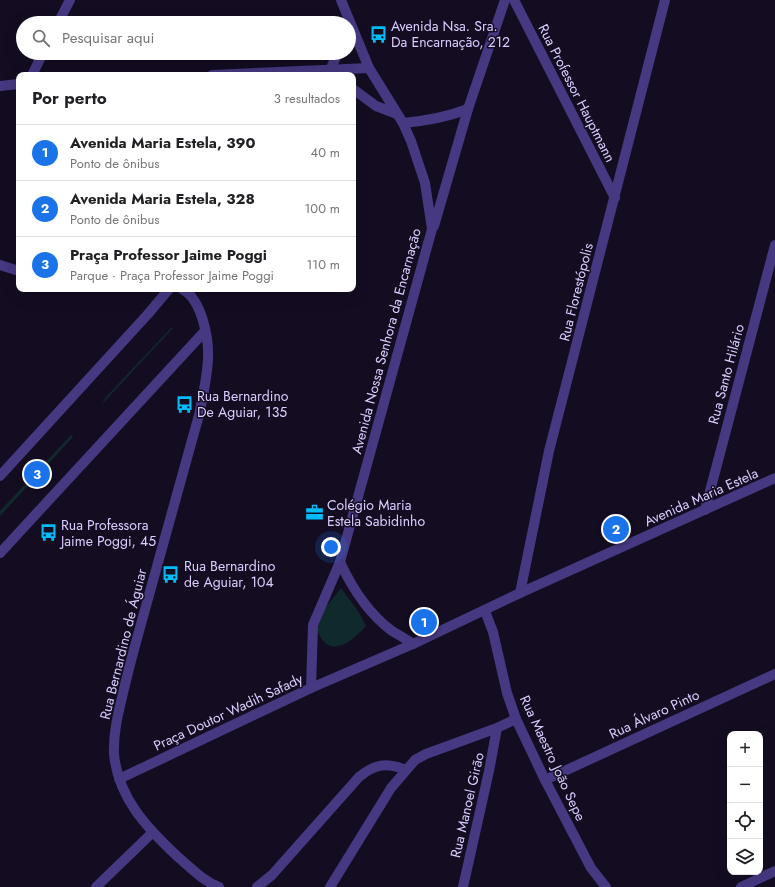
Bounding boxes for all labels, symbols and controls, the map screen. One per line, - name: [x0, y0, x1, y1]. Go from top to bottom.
- search box: [16, 16, 356, 60]
- place label: Avenida Nsa. Sra. Da Encarnação, 212: [391, 16, 510, 52]
- street label: Rua Professor Hauptmann: [533, 20, 621, 166]
- bus stop icon: Avenida Nsa. Sra. Da Encarnação, 212: [368, 24, 388, 44]
- icon: search: [30, 27, 52, 49]
- text: Pesquisar aqui: [62, 27, 154, 49]
- text: Por perto: [32, 86, 107, 110]
- text: 3 resultados: [274, 89, 340, 108]
- text: Avenida Maria Estela, 390: [70, 132, 256, 154]
- text: 1: [42, 143, 48, 162]
- text: 40 m: [311, 143, 340, 162]
- text: Ponto de ônibus: [70, 154, 160, 173]
- text: Avenida Maria Estela, 328: [70, 188, 255, 210]
- text: 2: [41, 199, 49, 218]
- text: 100 m: [305, 199, 340, 218]
- text: Ponto de ônibus: [70, 210, 160, 229]
- street label: Avenida Nossa Senhora da Encarnação: [346, 226, 426, 456]
- street label: Rua Florestópolis: [554, 240, 598, 343]
- text: Praça Professor Jaime Poggi: [70, 244, 267, 266]
- text: 3: [41, 255, 49, 274]
- text: 110 m: [306, 255, 340, 274]
- text: Parque · Praça Professor Jaime Poggi: [70, 266, 274, 285]
- street label: Rua Santo Hilário: [703, 321, 749, 426]
- place label: Rua Bernardino De Aguiar, 135: [197, 386, 289, 422]
- bus stop icon: Rua Bernardino De Aguiar, 135: [174, 394, 194, 414]
- pin: 3: [24, 459, 50, 489]
- street label: Avenida Maria Estela: [641, 463, 761, 531]
- place label: Colégio Maria Estela Sabidinho: [327, 495, 425, 531]
- office icon: Colégio Maria Estela Sabidinho: [304, 503, 324, 523]
- pin: 2: [603, 514, 629, 544]
- place label: Rua Professora Jaime Poggi, 45: [59, 515, 156, 551]
- bus stop icon: Rua Professora Jaime Poggi, 45: [38, 523, 58, 543]
- your location: [321, 537, 341, 557]
- place label: Rua Bernardino de Aguiar, 104: [184, 556, 276, 592]
- bus stop icon: Rua Bernardino de Aguiar, 104: [161, 564, 181, 584]
- street label: Rua Bernardino de Águiar: [95, 566, 151, 722]
- pin: 1: [411, 607, 437, 637]
- street label: Praça Doutor Wadih Safady: [150, 668, 307, 755]
- street label: Rua Álvaro Pinto: [606, 684, 703, 744]
- street label: Rua Maestro João Sepe: [515, 692, 591, 824]
- map controls: [727, 731, 763, 875]
- button: +: [727, 731, 763, 767]
- street label: Rua Manoel Girão: [445, 750, 489, 860]
- button: −: [727, 767, 763, 803]
- button: locate: [727, 803, 763, 839]
- button: layers: [727, 839, 763, 875]

